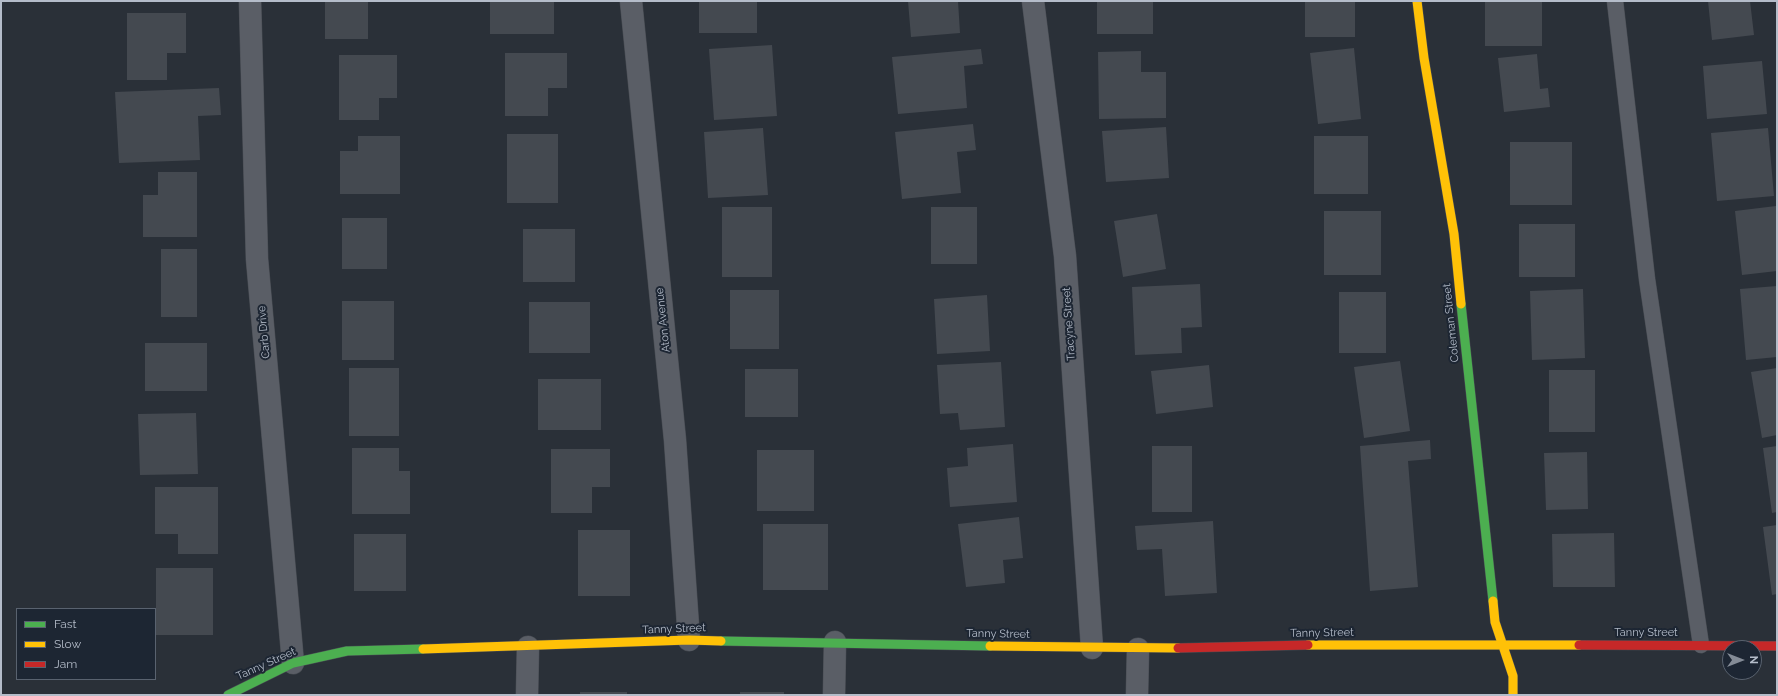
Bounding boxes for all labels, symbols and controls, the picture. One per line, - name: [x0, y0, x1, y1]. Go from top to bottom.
- street label: Coleman Street: [1440, 283, 1462, 363]
- street label: Aton Avenue: [653, 287, 673, 353]
- street label: Tracyne Street: [1060, 287, 1078, 361]
- street label: Carb Drive: [255, 305, 273, 359]
- legend: [16, 608, 156, 680]
- text: Fast: [54, 617, 77, 631]
- street label: Tanny Street: [642, 621, 706, 637]
- street label: Tanny Street: [1290, 626, 1354, 640]
- street label: Tanny Street: [1614, 626, 1678, 640]
- street label: Tanny Street: [966, 627, 1030, 641]
- text: Slow: [54, 637, 81, 651]
- north arrow: [1722, 640, 1762, 680]
- street label: Tanny Street: [234, 645, 298, 683]
- text: N: [1747, 656, 1760, 664]
- text: Jam: [54, 657, 77, 671]

